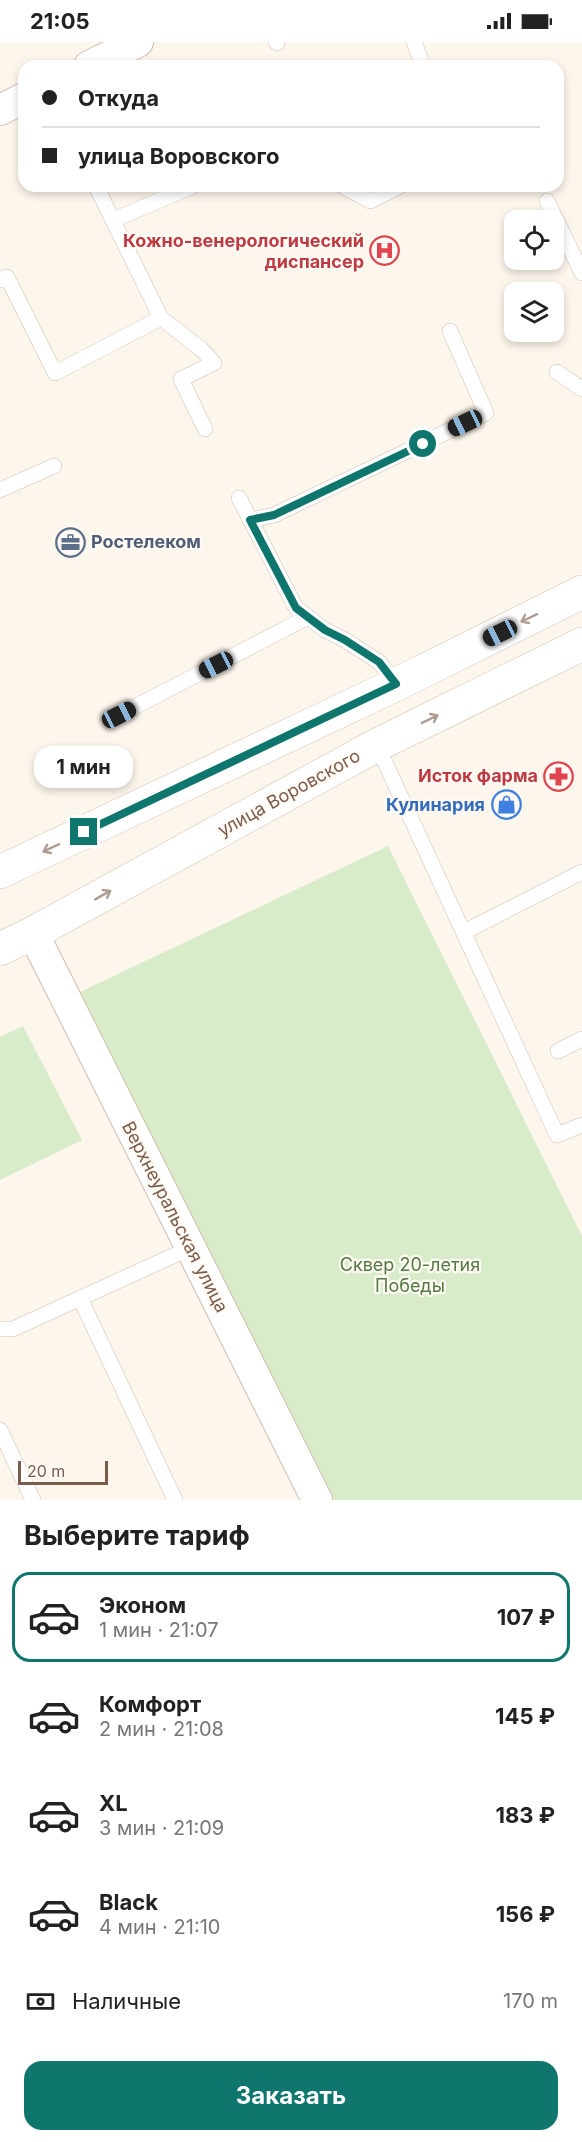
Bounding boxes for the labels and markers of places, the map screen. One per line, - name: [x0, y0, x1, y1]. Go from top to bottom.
- place label: Кожно-венерологический диспансер: [123, 230, 364, 272]
- hospital icon: Кожно-венерологический диспансер: [369, 235, 401, 267]
- office icon: Ростелеком: [54, 526, 86, 558]
- place label: Ростелеком: [91, 531, 201, 552]
- pharmacy icon: Исток фарма: [543, 760, 575, 792]
- place label: Исток фарма: [418, 765, 538, 786]
- shop icon: Кулинария: [490, 789, 522, 821]
- place label: Кулинария: [386, 794, 485, 815]

